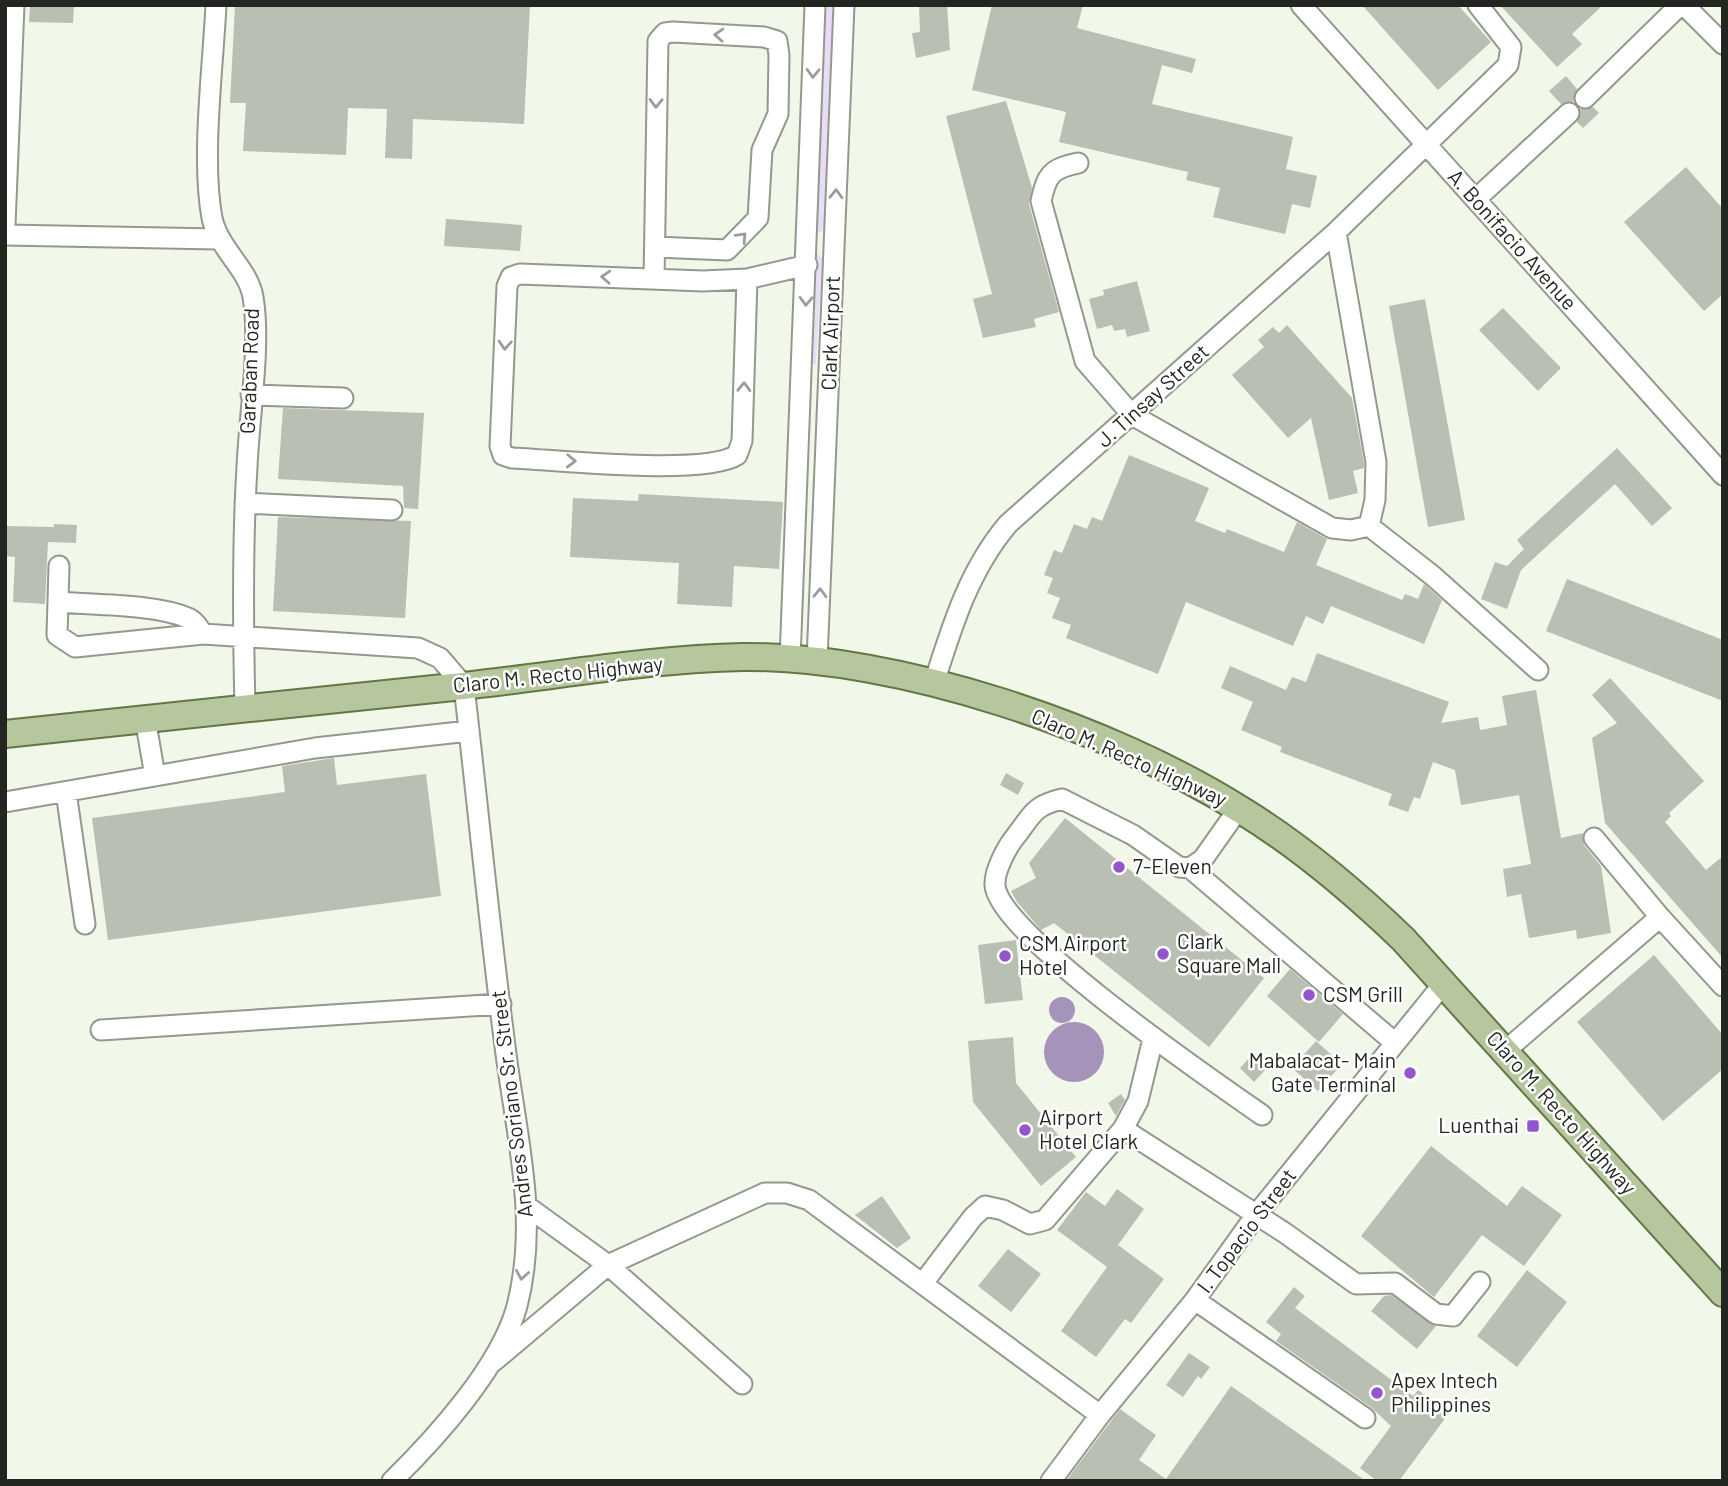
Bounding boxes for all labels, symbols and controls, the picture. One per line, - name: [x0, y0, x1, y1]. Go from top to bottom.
- one-way arrow: [713, 28, 724, 43]
- one-way arrow: [805, 68, 820, 79]
- one-way arrow: [648, 98, 664, 108]
- street label: A. Bonifacio Avenue: [1443, 164, 1583, 314]
- one-way arrow: [829, 188, 844, 199]
- one-way arrow: [734, 232, 747, 245]
- one-way arrow: [600, 270, 611, 285]
- street label: Clark Airport: [815, 275, 844, 391]
- one-way arrow: [798, 296, 813, 307]
- street label: Garaban Road: [234, 308, 263, 434]
- street label: J. Tinsay Street: [1091, 338, 1213, 452]
- one-way arrow: [497, 340, 512, 351]
- one-way arrow: [736, 382, 751, 393]
- one-way arrow: [565, 453, 576, 468]
- one-way arrow: [812, 587, 827, 598]
- street label: Claro M. Recto Highway: [452, 650, 664, 697]
- street label: Claro M. Recto Highway: [1028, 702, 1231, 811]
- place label: 7-Eleven: [1133, 853, 1212, 878]
- marker: 7-Eleven: [1111, 859, 1127, 875]
- place label: Clark Square Mall: [1177, 928, 1281, 977]
- place label: CSM Airport Hotel: [1019, 930, 1127, 979]
- marker: Clark Square Mall: [1155, 946, 1171, 962]
- marker: CSM Airport Hotel: [997, 948, 1013, 964]
- place label: CSM Grill: [1323, 981, 1403, 1006]
- marker: CSM Grill: [1301, 987, 1317, 1003]
- street label: Andres Soriano Sr. Street: [484, 989, 537, 1219]
- street label: Claro M. Recto Highway: [1482, 1025, 1642, 1199]
- place label: Mabalacat- Main Gate Terminal: [1249, 1047, 1396, 1096]
- marker: Mabalacat- Main Gate Terminal: [1402, 1065, 1418, 1081]
- place label: Airport Hotel Clark: [1039, 1104, 1138, 1153]
- place label: Luenthai: [1438, 1112, 1519, 1137]
- marker: Luenthai: [1525, 1118, 1541, 1134]
- marker: Airport Hotel Clark: [1017, 1122, 1033, 1138]
- street label: I. Topacio Street: [1191, 1163, 1301, 1297]
- one-way arrow: [515, 1269, 530, 1281]
- place label: Apex Intech Philippines: [1391, 1367, 1498, 1416]
- marker: Apex Intech Philippines: [1369, 1385, 1385, 1401]

